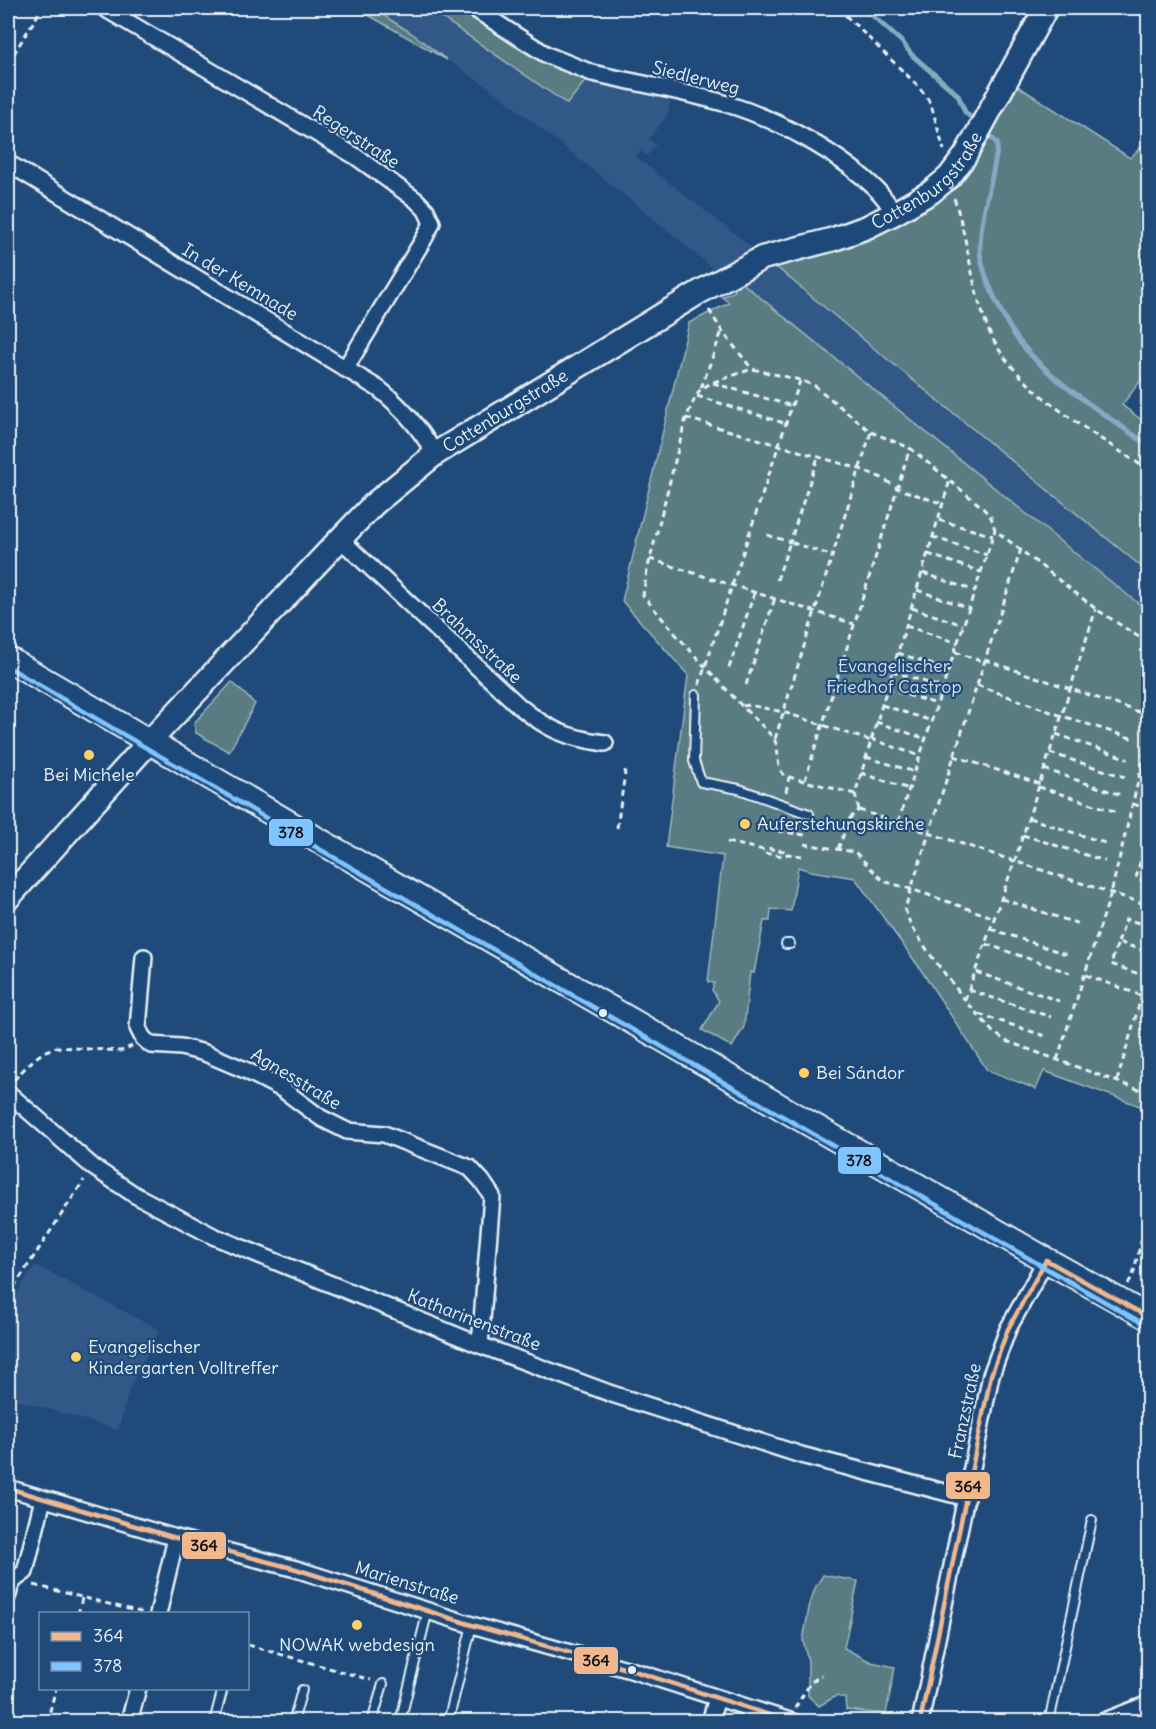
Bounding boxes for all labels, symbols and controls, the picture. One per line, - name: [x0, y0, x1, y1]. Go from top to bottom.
- street label: Siedlerweg: [650, 56, 742, 99]
- street label: Regerstraße: [308, 100, 404, 173]
- street label: Cottenburgstraße: [867, 127, 987, 234]
- street label: In der Kemnade: [178, 238, 302, 325]
- street label: Cottenburgstraße: [438, 364, 572, 458]
- street label: Brahmsstraße: [428, 593, 527, 688]
- park label: Evangelischer Friedhof Castrop: [826, 654, 962, 698]
- marker: Bei Michele: [82, 748, 96, 762]
- place label: Bei Michele: [43, 763, 135, 786]
- place label: Auferstehungskirche: [757, 812, 924, 835]
- marker: Auferstehungskirche: [738, 817, 752, 831]
- line badge: 378: [268, 818, 314, 847]
- text: 378: [278, 822, 304, 842]
- unlabelled marker: [597, 1007, 609, 1019]
- street label: Agnesstraße: [247, 1043, 346, 1114]
- place label: Bei Sándor: [816, 1061, 905, 1084]
- marker: Bei Sándor: [797, 1066, 811, 1080]
- line badge: 378: [837, 1146, 882, 1175]
- text: 378: [846, 1150, 872, 1170]
- street label: Katharinenstraße: [404, 1284, 544, 1356]
- place label: Evangelischer Kindergarten Volltreffer: [88, 1335, 279, 1379]
- marker: Evangelischer Kindergarten Volltreffer: [69, 1350, 83, 1364]
- street label: Franzstraße: [943, 1361, 986, 1461]
- line badge: 364: [945, 1471, 991, 1500]
- text: 364: [954, 1476, 982, 1496]
- line badge: 364: [181, 1531, 227, 1560]
- text: 364: [190, 1535, 218, 1555]
- street label: Marienstraße: [352, 1556, 462, 1609]
- legend: [39, 1612, 249, 1690]
- marker: NOWAK webdesign: [350, 1618, 364, 1632]
- text: 364: [93, 1624, 124, 1647]
- place label: NOWAK webdesign: [279, 1633, 435, 1656]
- line badge: 364: [573, 1646, 619, 1675]
- text: 364: [582, 1650, 610, 1670]
- text: 378: [93, 1654, 122, 1677]
- unlabelled marker: [626, 1664, 638, 1676]

